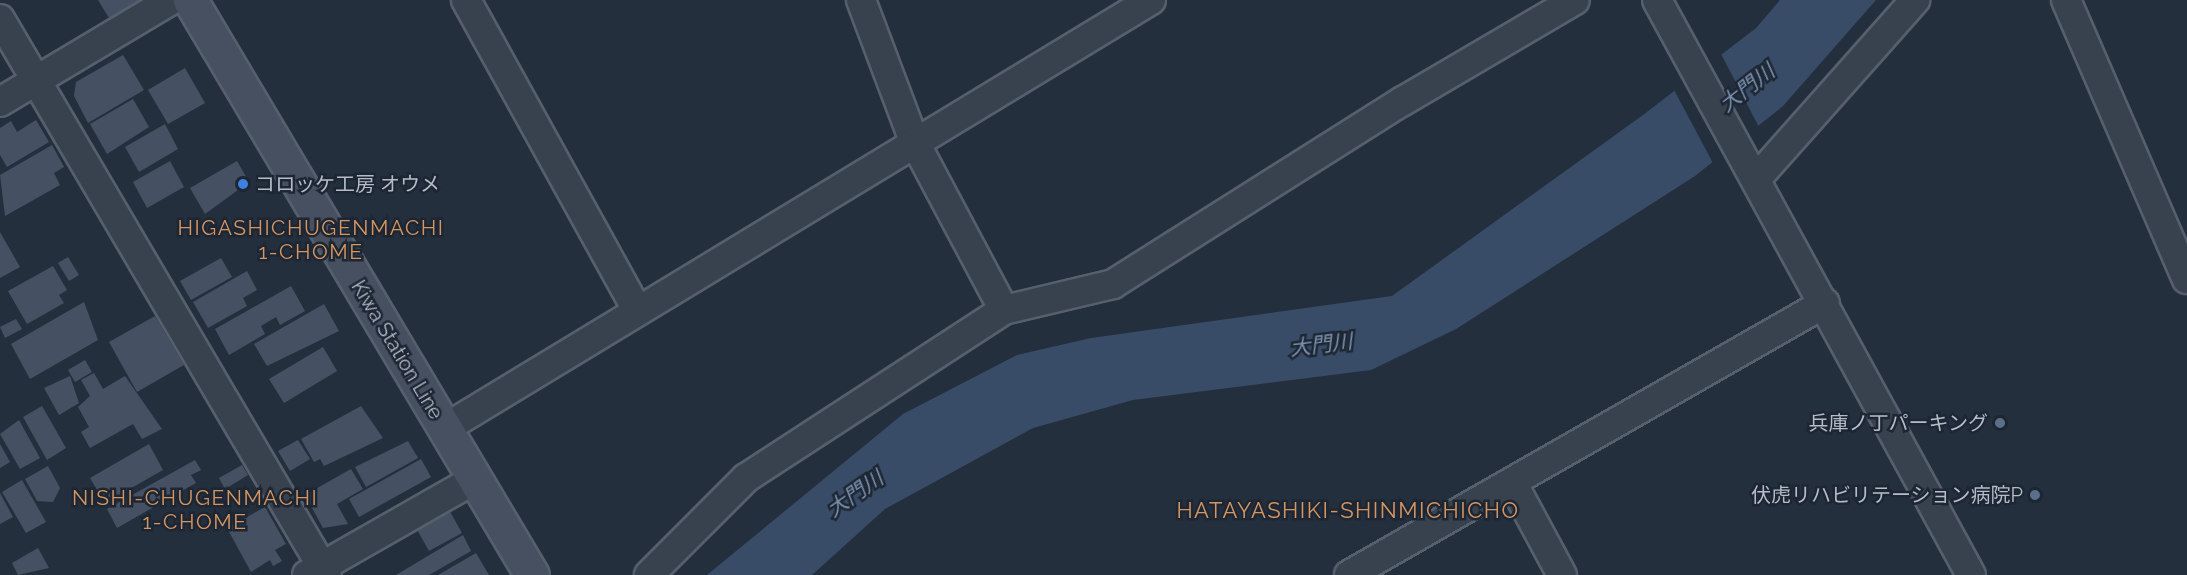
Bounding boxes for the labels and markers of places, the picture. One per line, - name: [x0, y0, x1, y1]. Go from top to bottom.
- place label: コロッケ工房 オウメ: [255, 172, 440, 196]
- marker: コロッケ工房 オウメ: [236, 177, 250, 191]
- place label: 兵庫ノ丁パーキング: [1808, 411, 1988, 435]
- marker: 兵庫ノ丁パーキング: [1993, 416, 2007, 430]
- place label: 伏虎リハビリテーション病院P: [1751, 483, 2023, 507]
- marker: 伏虎リハビリテーション病院P: [2028, 488, 2042, 502]

